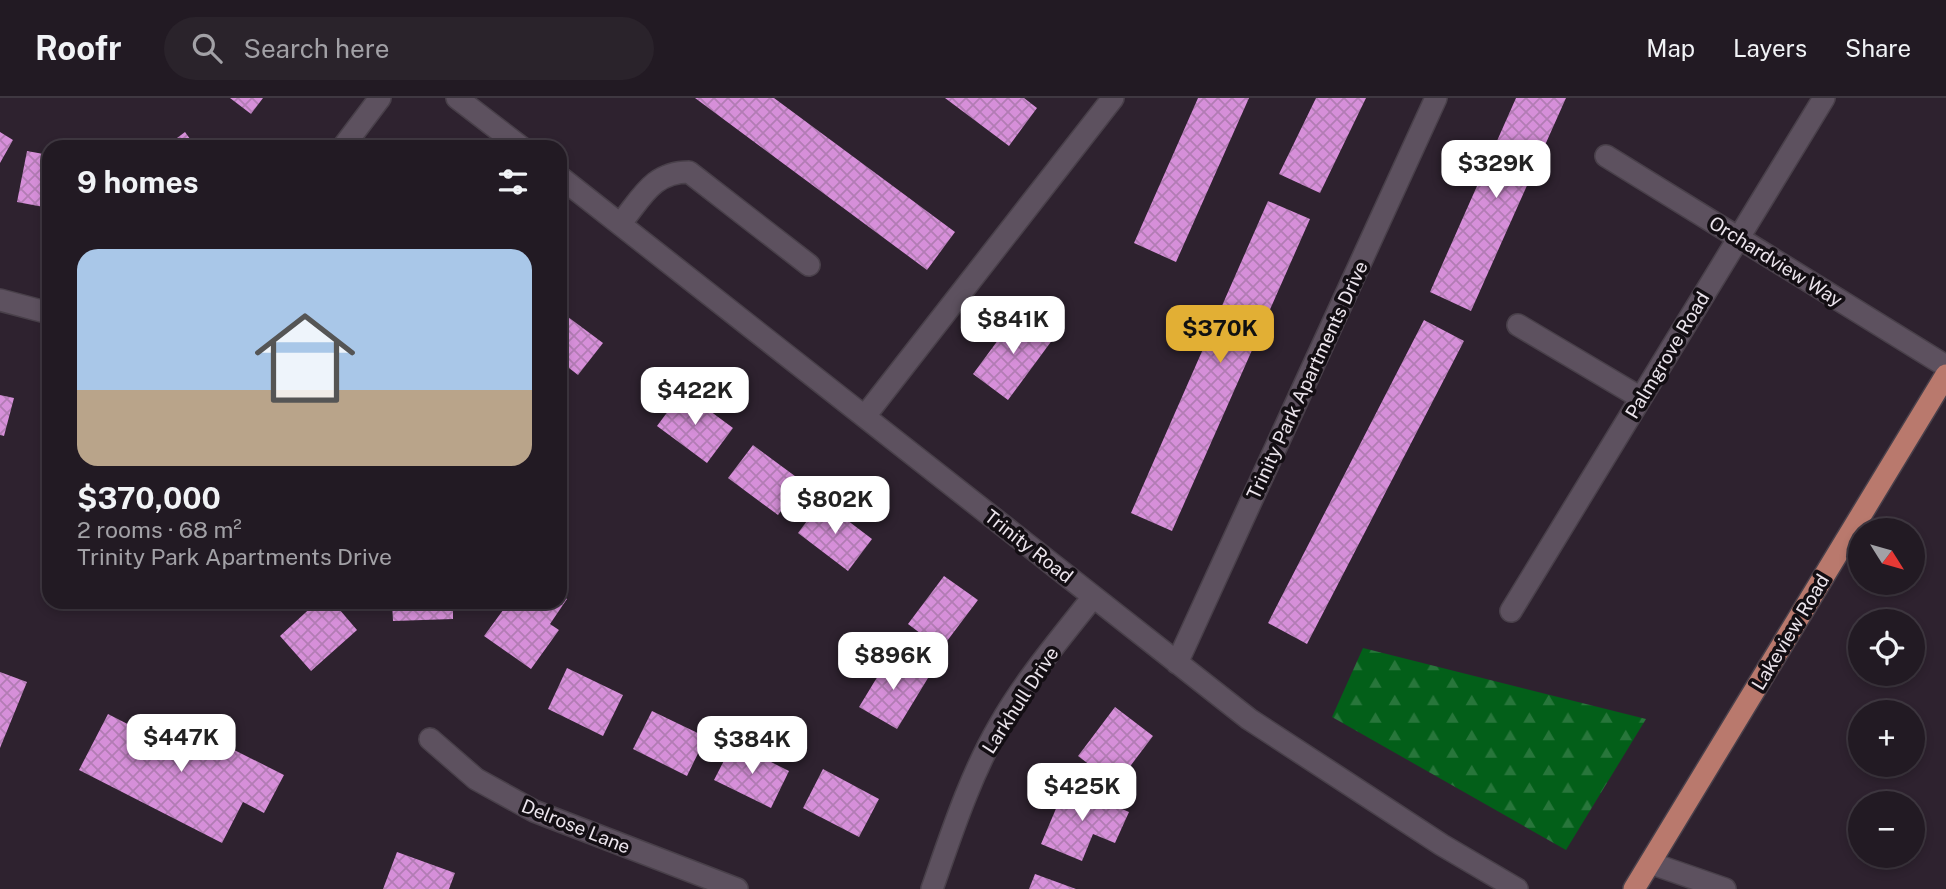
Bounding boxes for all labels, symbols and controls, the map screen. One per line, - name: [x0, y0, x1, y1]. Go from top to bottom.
- search box: [164, 17, 654, 80]
- text: Roofr: [35, 29, 122, 67]
- icon: search: [188, 29, 226, 67]
- text: Search here: [244, 33, 390, 64]
- text: Map: [1646, 34, 1695, 62]
- text: Layers: [1733, 34, 1807, 62]
- text: Share: [1845, 34, 1911, 62]
- pin: $329K: [1447, 140, 1545, 200]
- text: $329K: [1457, 149, 1535, 176]
- icon: filters: [494, 163, 532, 201]
- text: 9 homes: [77, 164, 199, 200]
- street label: Orchardview Way: [1705, 211, 1847, 311]
- street label: Trinity Park Apartments Drive: [1242, 257, 1372, 503]
- street label: Palmgrove Road: [1621, 288, 1713, 422]
- icon: home: [242, 295, 368, 421]
- pin: $841K: [964, 296, 1062, 356]
- text: $841K: [977, 305, 1049, 332]
- pin: $370K: [1171, 306, 1269, 365]
- text: $370K: [1182, 314, 1258, 341]
- pin: $422K: [646, 368, 744, 427]
- text: $422K: [657, 376, 733, 403]
- pin: $802K: [786, 476, 884, 536]
- text: $370,000: [77, 480, 221, 516]
- text: $802K: [797, 485, 873, 512]
- street label: Trinity Road: [981, 505, 1077, 587]
- text: 2 rooms · 68 m²: [77, 516, 242, 543]
- north arrow: [1848, 518, 1925, 595]
- map controls: [1848, 518, 1925, 868]
- text: Trinity Park Apartments Drive: [77, 543, 392, 570]
- street label: Lakeview Road: [1747, 570, 1833, 694]
- button: locate: [1848, 609, 1925, 686]
- pin: $896K: [844, 632, 942, 692]
- text: $896K: [854, 641, 932, 668]
- street label: Larkhull Drive: [977, 643, 1063, 757]
- button: +: [1848, 700, 1925, 777]
- pin: $447K: [132, 714, 230, 774]
- pin: $384K: [703, 716, 801, 776]
- text: $447K: [143, 723, 219, 750]
- text: $384K: [713, 725, 791, 752]
- pin: $425K: [1033, 764, 1131, 823]
- text: $425K: [1043, 772, 1121, 799]
- button: −: [1848, 791, 1925, 868]
- street label: Delrose Lane: [518, 794, 634, 858]

